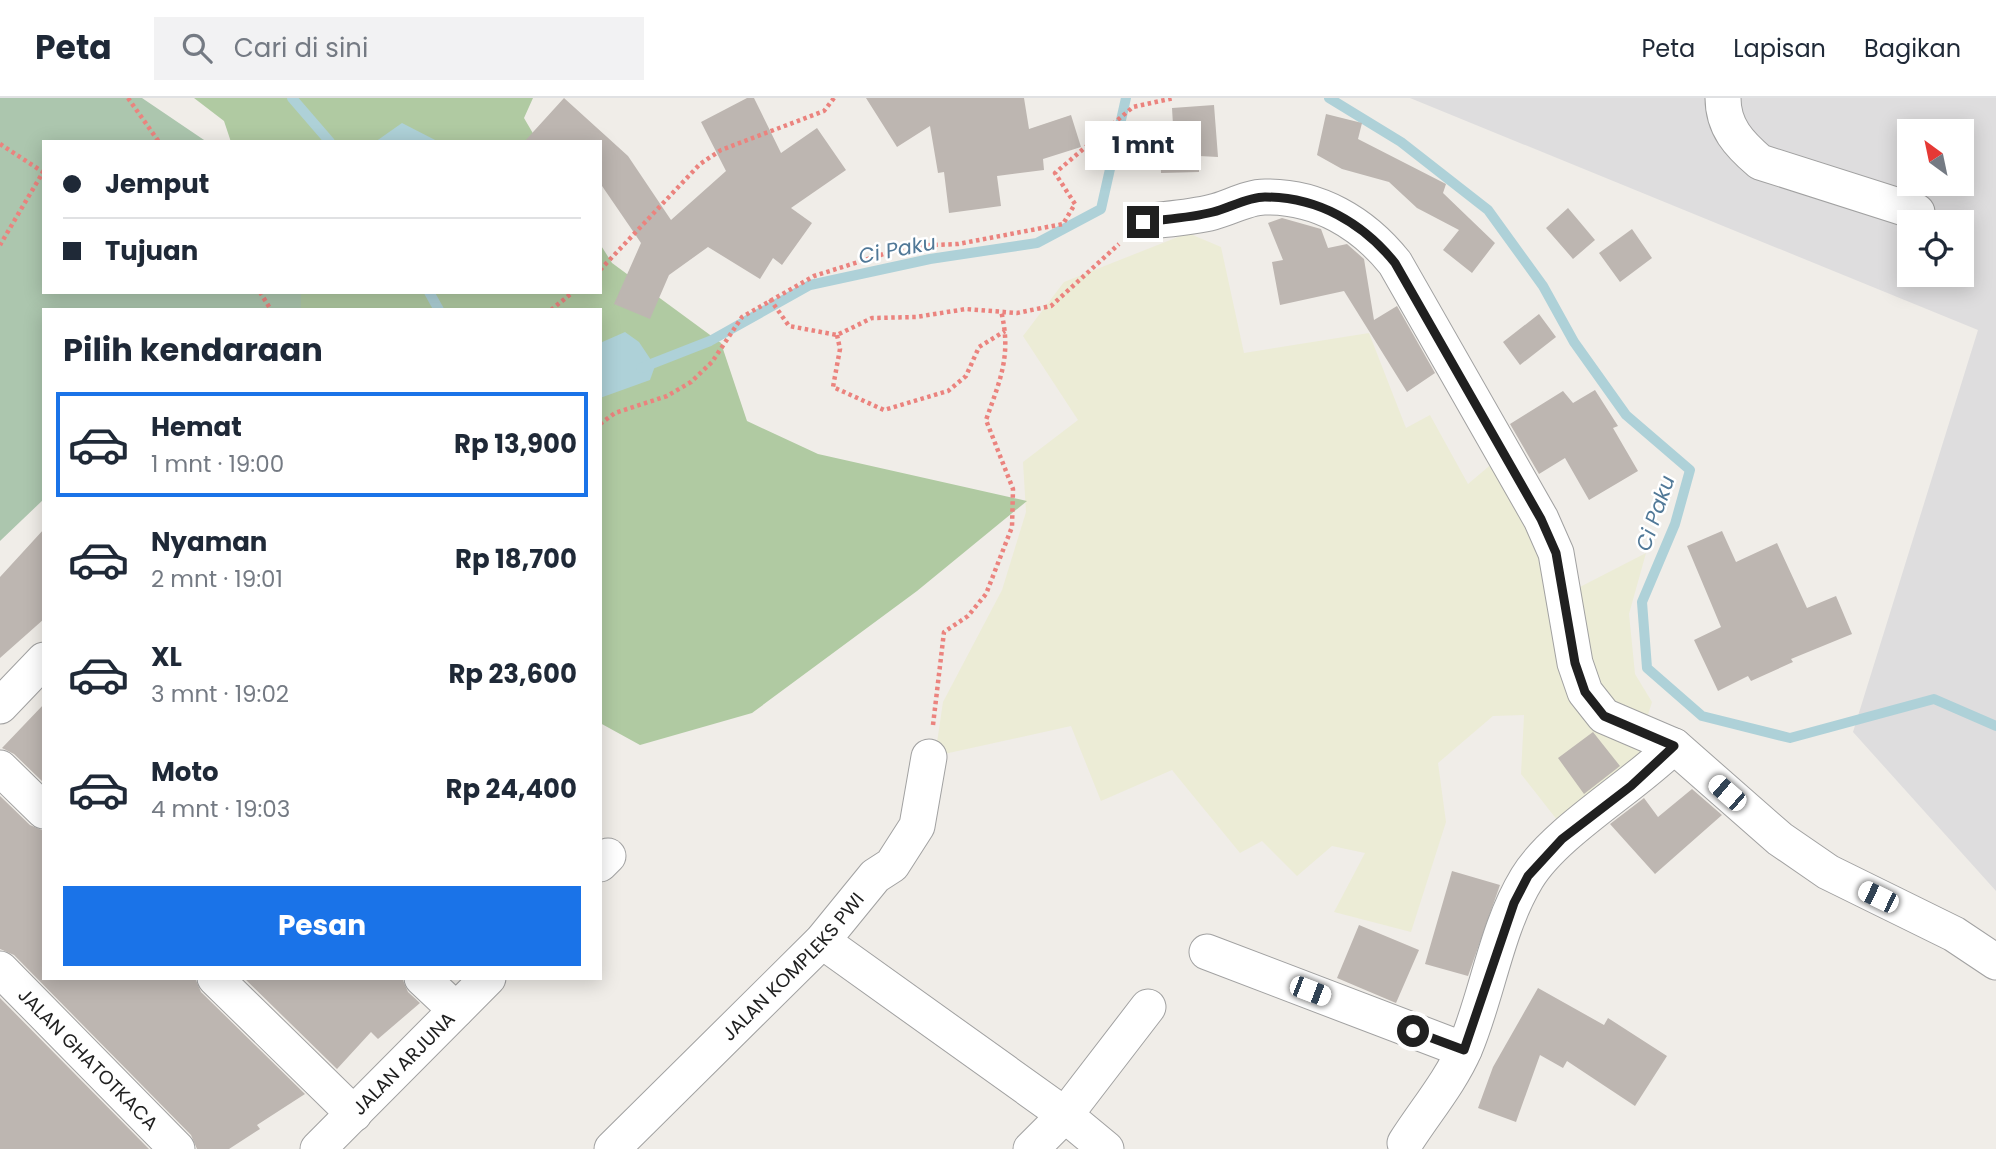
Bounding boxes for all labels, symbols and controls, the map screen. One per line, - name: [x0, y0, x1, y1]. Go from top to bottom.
- search box: [154, 17, 644, 80]
- text: Peta: [35, 24, 112, 71]
- icon: search: [178, 29, 216, 67]
- text: Cari di sini: [234, 30, 368, 66]
- text: Peta: [1641, 32, 1695, 65]
- text: Lapisan: [1733, 32, 1826, 65]
- text: Bagikan: [1864, 32, 1961, 65]
- north arrow: [1897, 119, 1974, 196]
- map controls: [1897, 119, 1974, 287]
- callout: 1 mnt: [1085, 121, 1201, 170]
- text: 1 mnt: [1112, 129, 1174, 161]
- text: Jemput: [105, 166, 209, 202]
- route end: [1127, 206, 1159, 238]
- button: locate: [1897, 210, 1974, 287]
- water label: Ci Paku: [856, 227, 938, 271]
- text: Tujuan: [105, 233, 198, 269]
- text: Pilih kendaraan: [63, 327, 323, 372]
- text: Hemat: [151, 409, 242, 445]
- icon: car: [67, 413, 130, 476]
- text: Rp 13,900: [454, 426, 577, 462]
- text: 1 mnt · 19:00: [151, 448, 284, 480]
- water label: Ci Paku: [1629, 471, 1681, 555]
- text: Nyaman: [151, 524, 267, 560]
- icon: car: [67, 528, 130, 591]
- text: Rp 18,700: [455, 541, 577, 577]
- text: 2 mnt · 19:01: [151, 563, 283, 595]
- text: XL: [151, 639, 182, 675]
- icon: car: [67, 643, 130, 706]
- text: Rp 23,600: [448, 656, 577, 692]
- text: 3 mnt · 19:02: [151, 678, 289, 710]
- text: Moto: [151, 754, 219, 790]
- icon: car: [67, 758, 130, 821]
- text: Rp 24,400: [445, 771, 577, 807]
- car: [1705, 771, 1750, 815]
- text: 4 mnt · 19:03: [151, 793, 290, 825]
- car: [1855, 878, 1902, 916]
- button: Pesan: [63, 886, 581, 966]
- street label: JALAN KOMPLEKS PWI: [715, 886, 870, 1047]
- car: [1287, 974, 1334, 1008]
- street label: JALAN GHATOTKACA: [12, 982, 165, 1136]
- street label: JALAN ARJUNA: [346, 1005, 461, 1121]
- route start: [1397, 1015, 1429, 1047]

